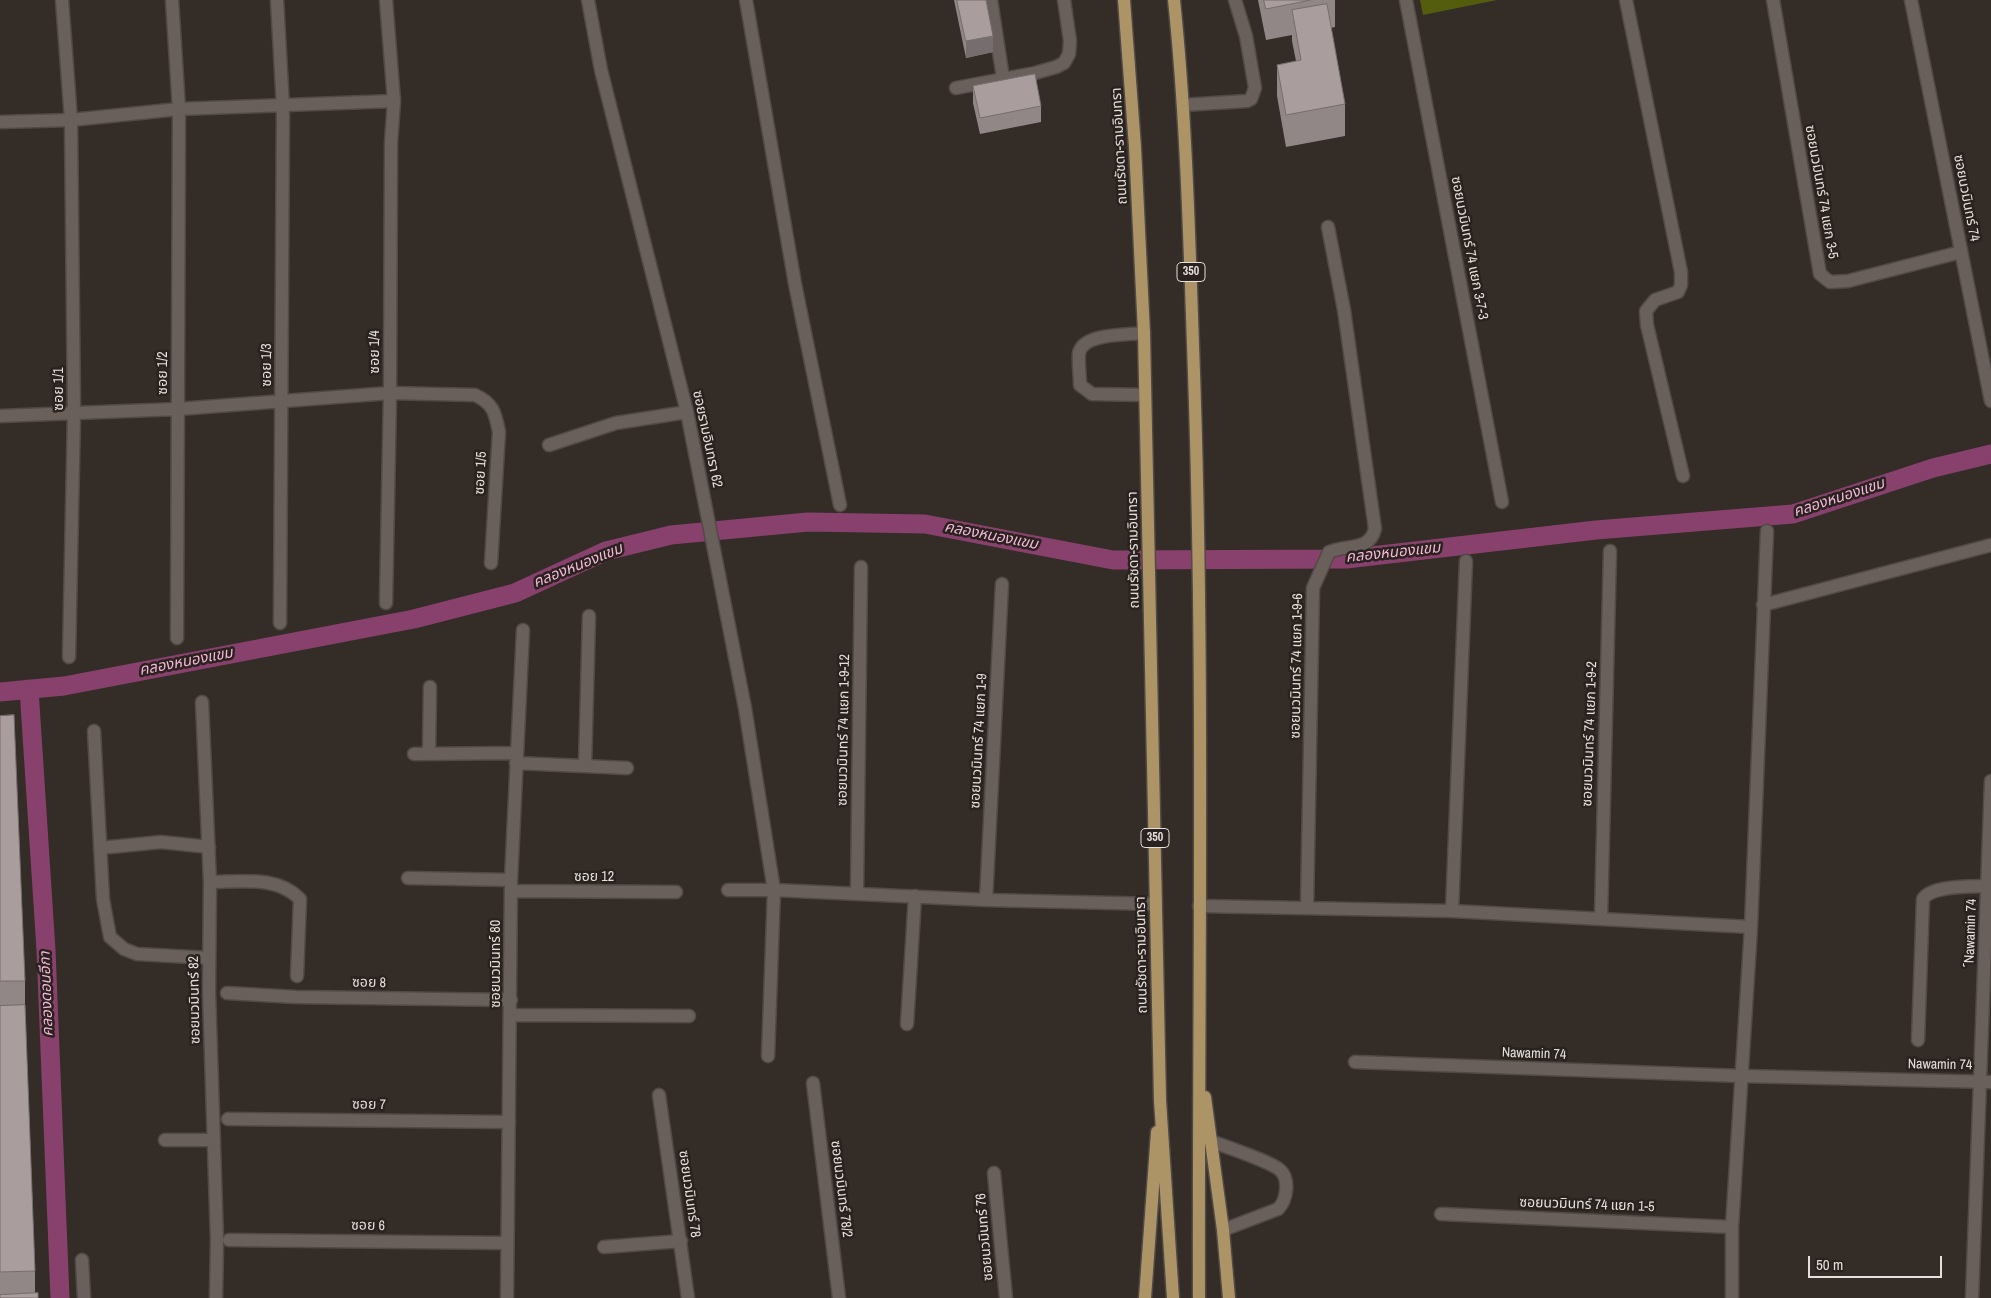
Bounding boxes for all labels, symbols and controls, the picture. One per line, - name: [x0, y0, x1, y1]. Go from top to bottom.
- street label: ถนนรัชดา-รามอินทรา: [1109, 87, 1131, 205]
- street label: ซอยนวมินทร์ 74 แยก 3-5: [1801, 124, 1841, 260]
- street label: ซอยนวมินทร์ 74: [1949, 153, 1983, 243]
- street label: ซอยนวมินทร์ 74 แยก 3-7-3: [1447, 175, 1491, 321]
- road number: 350: [1177, 262, 1205, 282]
- street label: ซอย 1/4: [367, 330, 383, 374]
- street label: ซอย 1/3: [259, 343, 275, 387]
- street label: ซอย 1/2: [155, 351, 171, 395]
- street label: ซอย 1/1: [51, 367, 67, 411]
- street label: ซอยรามอินทรา 62: [689, 389, 725, 489]
- street label: ซอย 1/5: [471, 451, 491, 495]
- water label: คลองหนองแขม: [1791, 475, 1887, 521]
- street label: ถนนรัชดา-รามอินทรา: [1125, 491, 1143, 609]
- water label: คลองหนองแขม: [943, 518, 1039, 554]
- water label: คลองหนองแขม: [1345, 539, 1441, 567]
- water label: คลองหนองแขม: [531, 540, 625, 592]
- street label: ซอยนวมินทร์ 74 แยก 1-9-6: [1287, 593, 1307, 739]
- water label: คลองหนองแขม: [138, 644, 234, 680]
- street label: ซอยนวมินทร์ 74 แยก 1-9-12: [834, 654, 854, 806]
- street label: ซอยนวมินทร์ 74 แยก 1-9-2: [1579, 661, 1601, 807]
- street label: ซอยนวมินทร์ 74 แยก 1-9: [967, 673, 991, 809]
- road number: 350: [1141, 828, 1169, 848]
- street label: ซอย 12: [574, 869, 614, 885]
- street label: ถนนรัชดา-รามอินทรา: [1133, 896, 1151, 1014]
- street label: ์Nawamin 74: [1961, 899, 1981, 963]
- street label: ซอยนวมินทร์ 80: [488, 920, 504, 1008]
- water label: คลองดอนอีกา: [37, 951, 57, 1037]
- street label: ซอยนวมินทร์ 82: [186, 956, 204, 1044]
- street label: ซอย 8: [352, 974, 386, 992]
- street label: Nawamin 74: [1502, 1044, 1566, 1064]
- street label: Nawamin 74: [1908, 1056, 1972, 1074]
- street label: ซอย 7: [352, 1096, 386, 1114]
- street label: ซอยนวมินทร์ 78/2: [827, 1140, 855, 1238]
- street label: ซอยนวมินทร์ 78: [675, 1149, 703, 1239]
- street label: ซอยนวมินทร์ 76: [973, 1192, 997, 1282]
- street label: ซอยนวมินทร์ 74 แยก 1-5: [1519, 1194, 1655, 1216]
- street label: ซอย 6: [351, 1217, 385, 1235]
- scale bar: [1811, 1246, 1945, 1278]
- text: 50 m: [1816, 1254, 1843, 1275]

